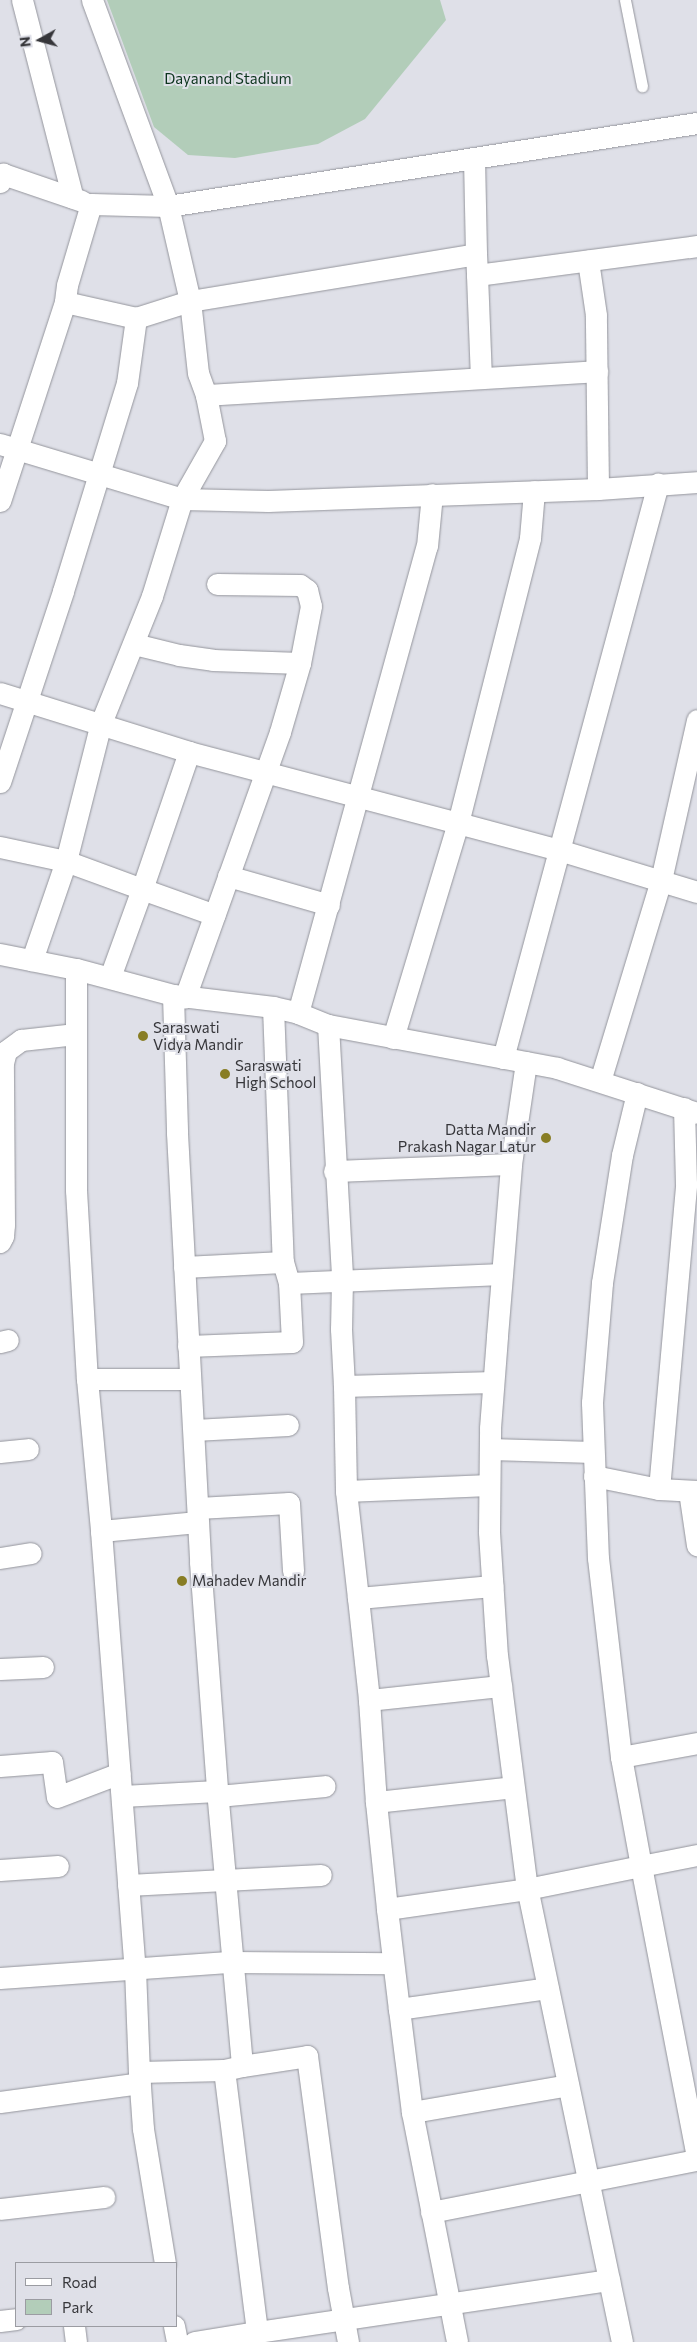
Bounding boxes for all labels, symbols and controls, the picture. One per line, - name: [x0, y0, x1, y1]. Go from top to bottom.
- north arrow: [15, 15, 65, 65]
- text: N: [16, 36, 34, 48]
- park label: Dayanand Stadium: [164, 70, 292, 88]
- place label: Saraswati Vidya Mandir: [153, 1018, 243, 1053]
- marker: Saraswati Vidya Mandir: [137, 1030, 149, 1042]
- place label: Saraswati High School: [235, 1056, 316, 1091]
- marker: Saraswati High School: [219, 1068, 231, 1080]
- place label: Datta Mandir Prakash Nagar Latur: [398, 1120, 536, 1155]
- marker: Datta Mandir Prakash Nagar Latur: [540, 1132, 552, 1144]
- place label: Mahadev Mandir: [192, 1572, 307, 1590]
- marker: Mahadev Mandir: [176, 1575, 188, 1587]
- legend: [15, 2262, 178, 2327]
- text: Road: [62, 2273, 97, 2291]
- text: Park: [62, 2298, 93, 2316]

